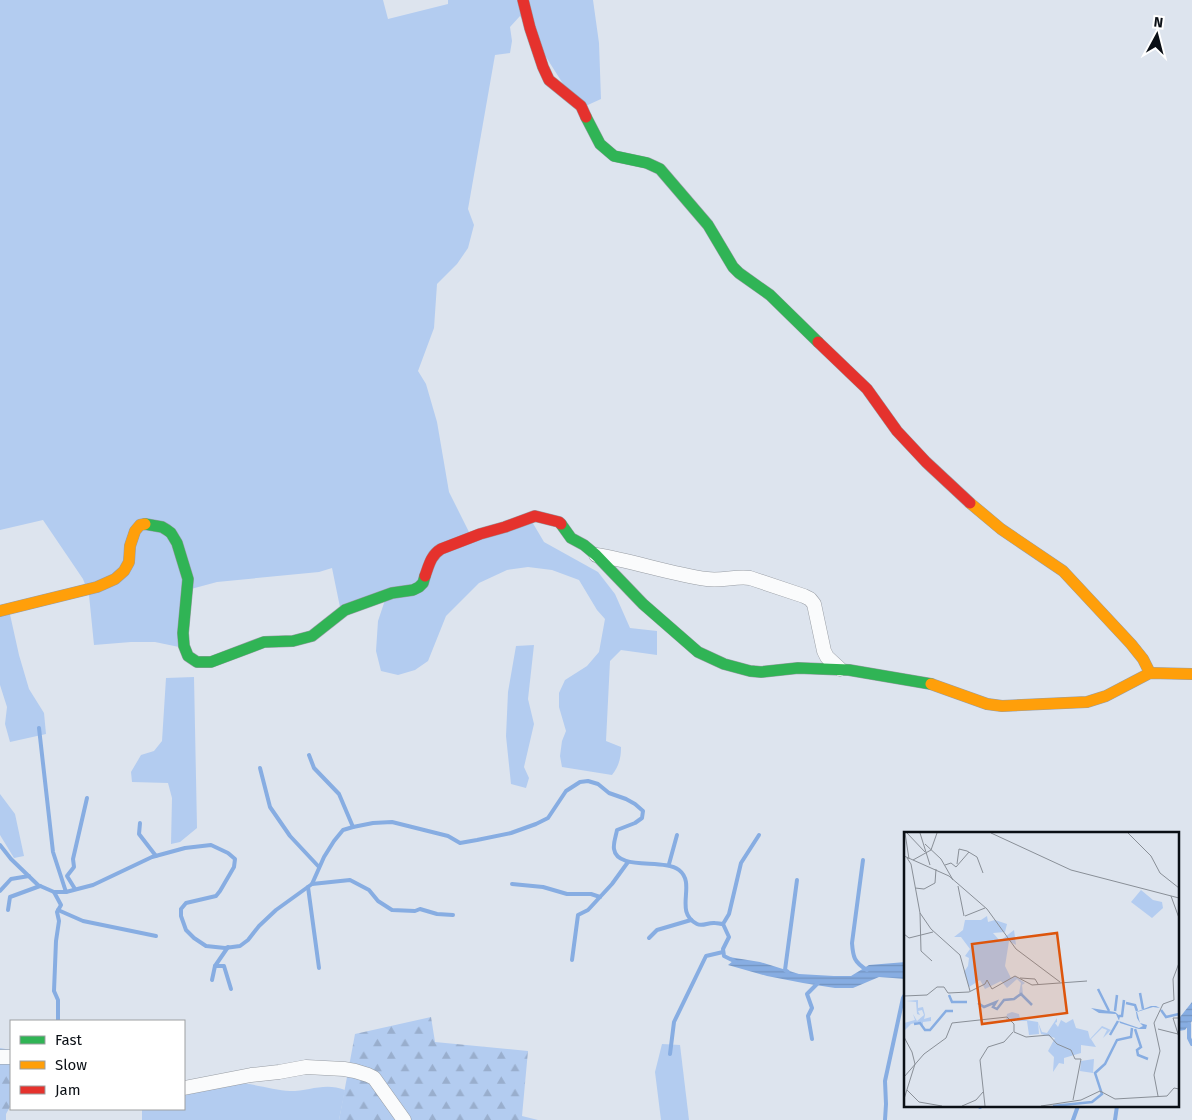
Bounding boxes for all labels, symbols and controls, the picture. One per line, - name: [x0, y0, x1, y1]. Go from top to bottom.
- north arrow: [1132, 10, 1182, 60]
- text: N: [1153, 14, 1164, 32]
- inset map: [904, 832, 1180, 1108]
- legend: [10, 1020, 185, 1110]
- text: Fast: [55, 1031, 82, 1049]
- text: Slow: [55, 1056, 87, 1074]
- text: Jam: [55, 1081, 81, 1099]

